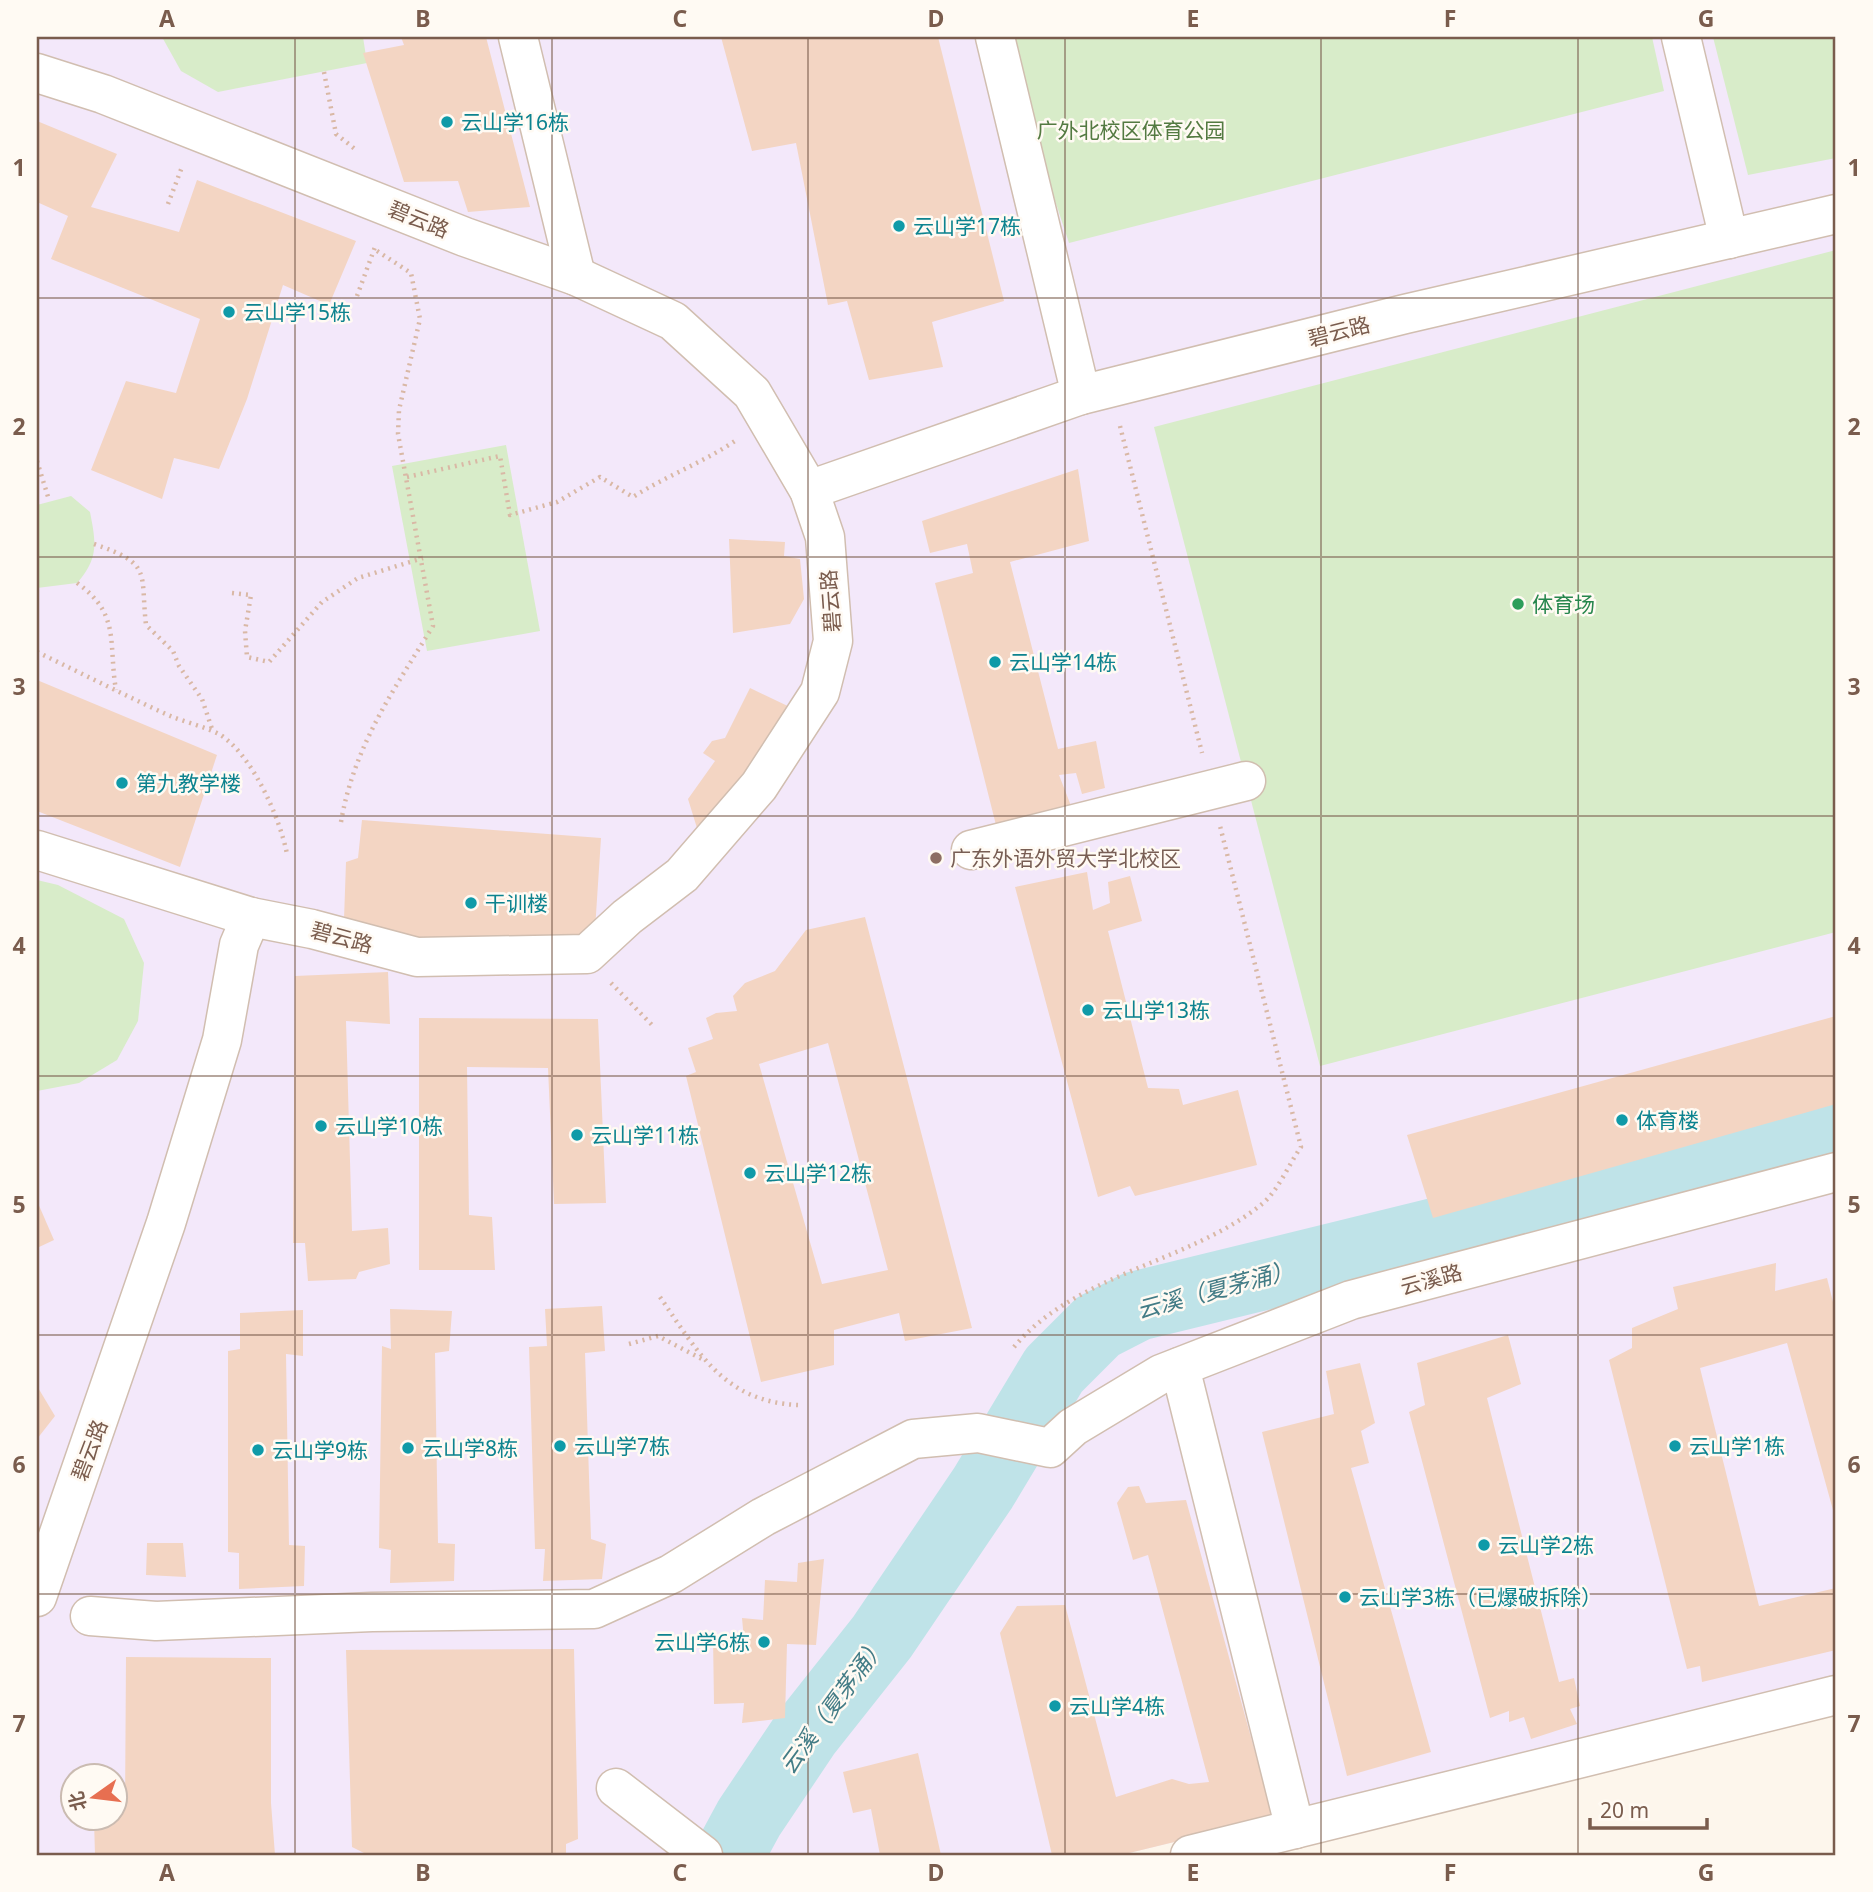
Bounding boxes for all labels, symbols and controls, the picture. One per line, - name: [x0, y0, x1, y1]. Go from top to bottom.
- text: A: [159, 2, 175, 34]
- text: B: [415, 2, 431, 34]
- text: C: [673, 2, 688, 34]
- text: D: [928, 2, 944, 34]
- text: E: [1187, 2, 1199, 34]
- text: F: [1444, 2, 1456, 34]
- text: G: [1698, 2, 1714, 34]
- place label: 云山学16栋: [461, 108, 569, 136]
- marker: 云山学16栋: [439, 114, 455, 130]
- park label: 广外北校区体育公园: [1037, 116, 1226, 144]
- text: 1: [12, 151, 26, 183]
- text: 1: [1847, 151, 1861, 183]
- street label: 碧云路: [385, 194, 453, 244]
- place label: 云山学17栋: [913, 212, 1021, 240]
- marker: 云山学17栋: [891, 218, 907, 234]
- place label: 云山学15栋: [243, 298, 351, 326]
- marker: 云山学15栋: [221, 304, 237, 320]
- street label: 碧云路: [1305, 310, 1373, 352]
- text: 2: [12, 410, 26, 442]
- text: 2: [1847, 410, 1861, 442]
- street label: 碧云路: [814, 569, 846, 633]
- place label: 体育场: [1532, 590, 1595, 618]
- marker: 体育场: [1510, 596, 1526, 612]
- place label: 云山学14栋: [1009, 648, 1117, 676]
- marker: 云山学14栋: [987, 654, 1003, 670]
- text: 3: [12, 670, 26, 702]
- text: 3: [1847, 670, 1861, 702]
- place label: 第九教学楼: [136, 769, 241, 797]
- marker: 第九教学楼: [114, 775, 130, 791]
- place label: 广东外语外贸大学北校区: [950, 844, 1181, 872]
- marker: 广东外语外贸大学北校区: [928, 850, 944, 866]
- place label: 干训楼: [485, 889, 548, 917]
- marker: 干训楼: [463, 895, 479, 911]
- street label: 碧云路: [308, 915, 376, 959]
- text: 4: [12, 929, 26, 961]
- text: 4: [1847, 929, 1861, 961]
- place label: 云山学13栋: [1102, 996, 1210, 1024]
- marker: 云山学13栋: [1080, 1002, 1096, 1018]
- place label: 体育楼: [1636, 1106, 1699, 1134]
- place label: 云山学10栋: [335, 1112, 443, 1140]
- marker: 体育楼: [1614, 1112, 1630, 1128]
- marker: 云山学10栋: [313, 1118, 329, 1134]
- place label: 云山学11栋: [591, 1121, 699, 1149]
- marker: 云山学11栋: [569, 1127, 585, 1143]
- place label: 云山学12栋: [764, 1159, 872, 1187]
- marker: 云山学12栋: [742, 1165, 758, 1181]
- text: 5: [12, 1188, 26, 1220]
- text: 5: [1847, 1188, 1861, 1220]
- water label: 云溪（夏茅涌）: [1133, 1253, 1297, 1325]
- street label: 云溪路: [1397, 1257, 1465, 1301]
- street label: 碧云路: [65, 1416, 113, 1484]
- place label: 云山学7栋: [574, 1432, 670, 1460]
- place label: 云山学1栋: [1689, 1432, 1785, 1460]
- place label: 云山学8栋: [422, 1434, 518, 1462]
- place label: 云山学9栋: [272, 1436, 368, 1464]
- marker: 云山学7栋: [552, 1438, 568, 1454]
- marker: 云山学1栋: [1667, 1438, 1683, 1454]
- marker: 云山学8栋: [400, 1440, 416, 1456]
- marker: 云山学9栋: [250, 1442, 266, 1458]
- text: 6: [12, 1448, 26, 1480]
- text: 6: [1847, 1448, 1861, 1480]
- place label: 云山学2栋: [1498, 1531, 1594, 1559]
- marker: 云山学2栋: [1476, 1537, 1492, 1553]
- place label: 云山学3栋（已爆破拆除）: [1359, 1583, 1602, 1611]
- marker: 云山学3栋（已爆破拆除）: [1337, 1589, 1353, 1605]
- place label: 云山学6栋: [654, 1628, 750, 1656]
- water label: 云溪（夏茅涌）: [772, 1630, 892, 1780]
- marker: 云山学6栋: [756, 1634, 772, 1650]
- place label: 云山学4栋: [1069, 1692, 1165, 1720]
- marker: 云山学4栋: [1047, 1698, 1063, 1714]
- text: 7: [12, 1707, 26, 1739]
- text: 7: [1847, 1707, 1861, 1739]
- north arrow: [60, 1762, 130, 1832]
- scale bar: [1590, 1787, 1707, 1831]
- text: 北: [63, 1789, 92, 1813]
- text: 20 m: [1600, 1796, 1649, 1824]
- text: A: [159, 1856, 175, 1888]
- text: B: [415, 1856, 431, 1888]
- text: C: [673, 1856, 688, 1888]
- text: D: [928, 1856, 944, 1888]
- text: E: [1187, 1856, 1199, 1888]
- text: F: [1444, 1856, 1456, 1888]
- text: G: [1698, 1856, 1714, 1888]

